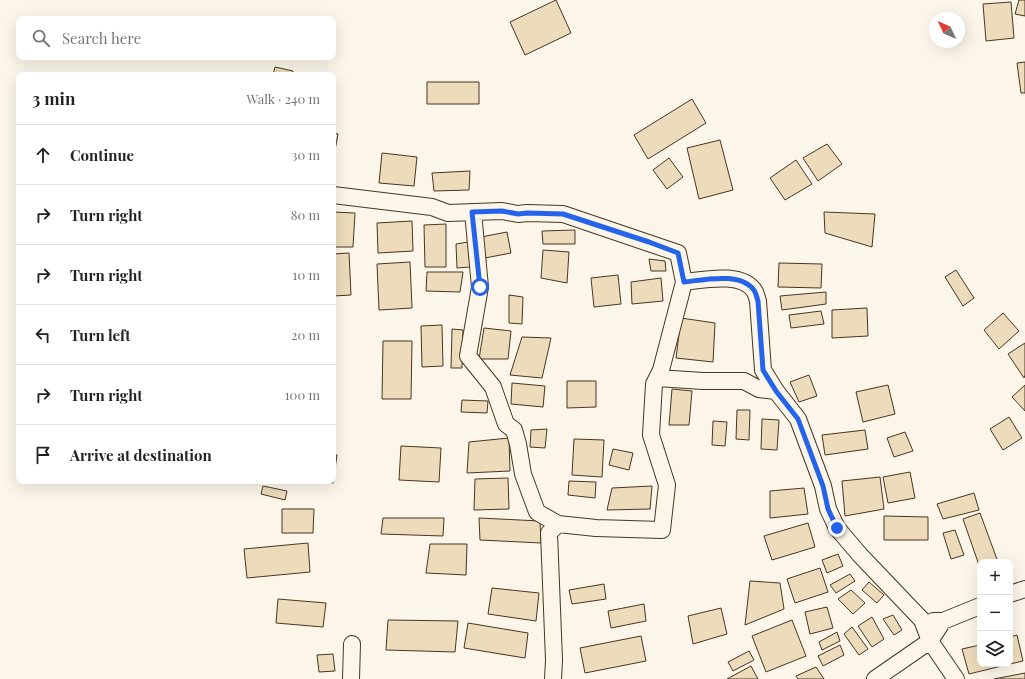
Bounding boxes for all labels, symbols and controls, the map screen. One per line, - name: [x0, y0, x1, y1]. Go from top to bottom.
- north arrow: [929, 12, 965, 48]
- search box: [16, 16, 336, 60]
- icon: search: [30, 27, 52, 49]
- text: Search here: [62, 28, 141, 48]
- text: 3 min: [32, 87, 75, 109]
- text: Walk · 240 m: [247, 90, 320, 107]
- icon: ahead: [32, 144, 54, 166]
- text: Continue: [70, 145, 134, 165]
- text: 30 m: [292, 146, 320, 163]
- icon: right: [32, 204, 54, 226]
- text: Turn right: [70, 205, 143, 225]
- text: 80 m: [291, 206, 320, 223]
- icon: right: [32, 264, 54, 286]
- text: Turn right: [70, 265, 143, 285]
- text: 10 m: [293, 266, 320, 283]
- route start: [471, 278, 489, 296]
- icon: left: [32, 324, 54, 346]
- text: Turn left: [70, 325, 131, 345]
- text: 20 m: [291, 326, 320, 343]
- icon: right: [32, 384, 54, 406]
- text: Turn right: [70, 385, 143, 405]
- text: 100 m: [285, 386, 320, 403]
- icon: arrive: [32, 444, 54, 466]
- text: Arrive at destination: [70, 445, 212, 465]
- route end: [828, 519, 846, 537]
- map controls: [977, 559, 1013, 667]
- button: +: [977, 559, 1013, 595]
- button: −: [977, 595, 1013, 631]
- button: layers: [977, 631, 1013, 667]

